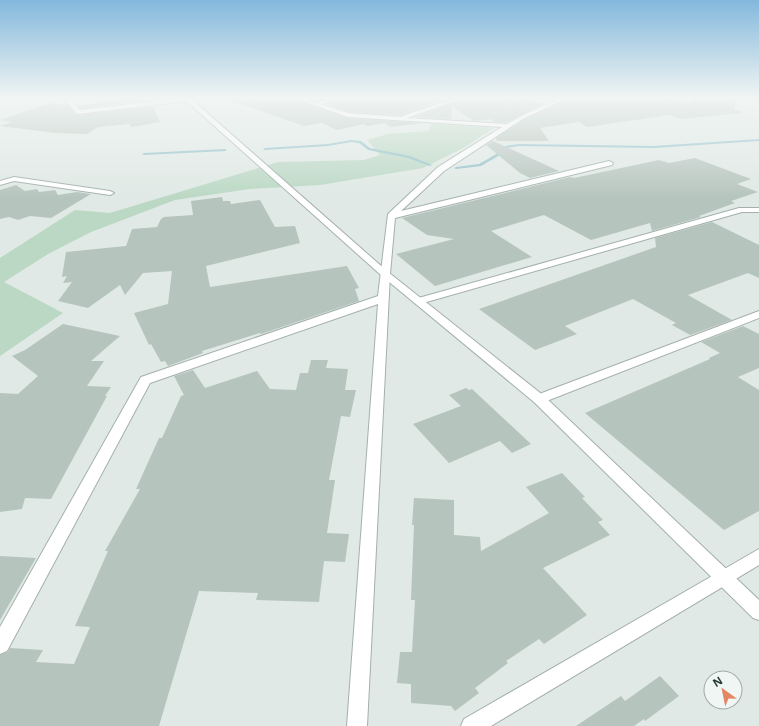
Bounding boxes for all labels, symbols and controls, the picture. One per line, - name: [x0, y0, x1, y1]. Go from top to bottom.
- north arrow: [703, 670, 743, 710]
- text: N: [709, 672, 725, 690]

